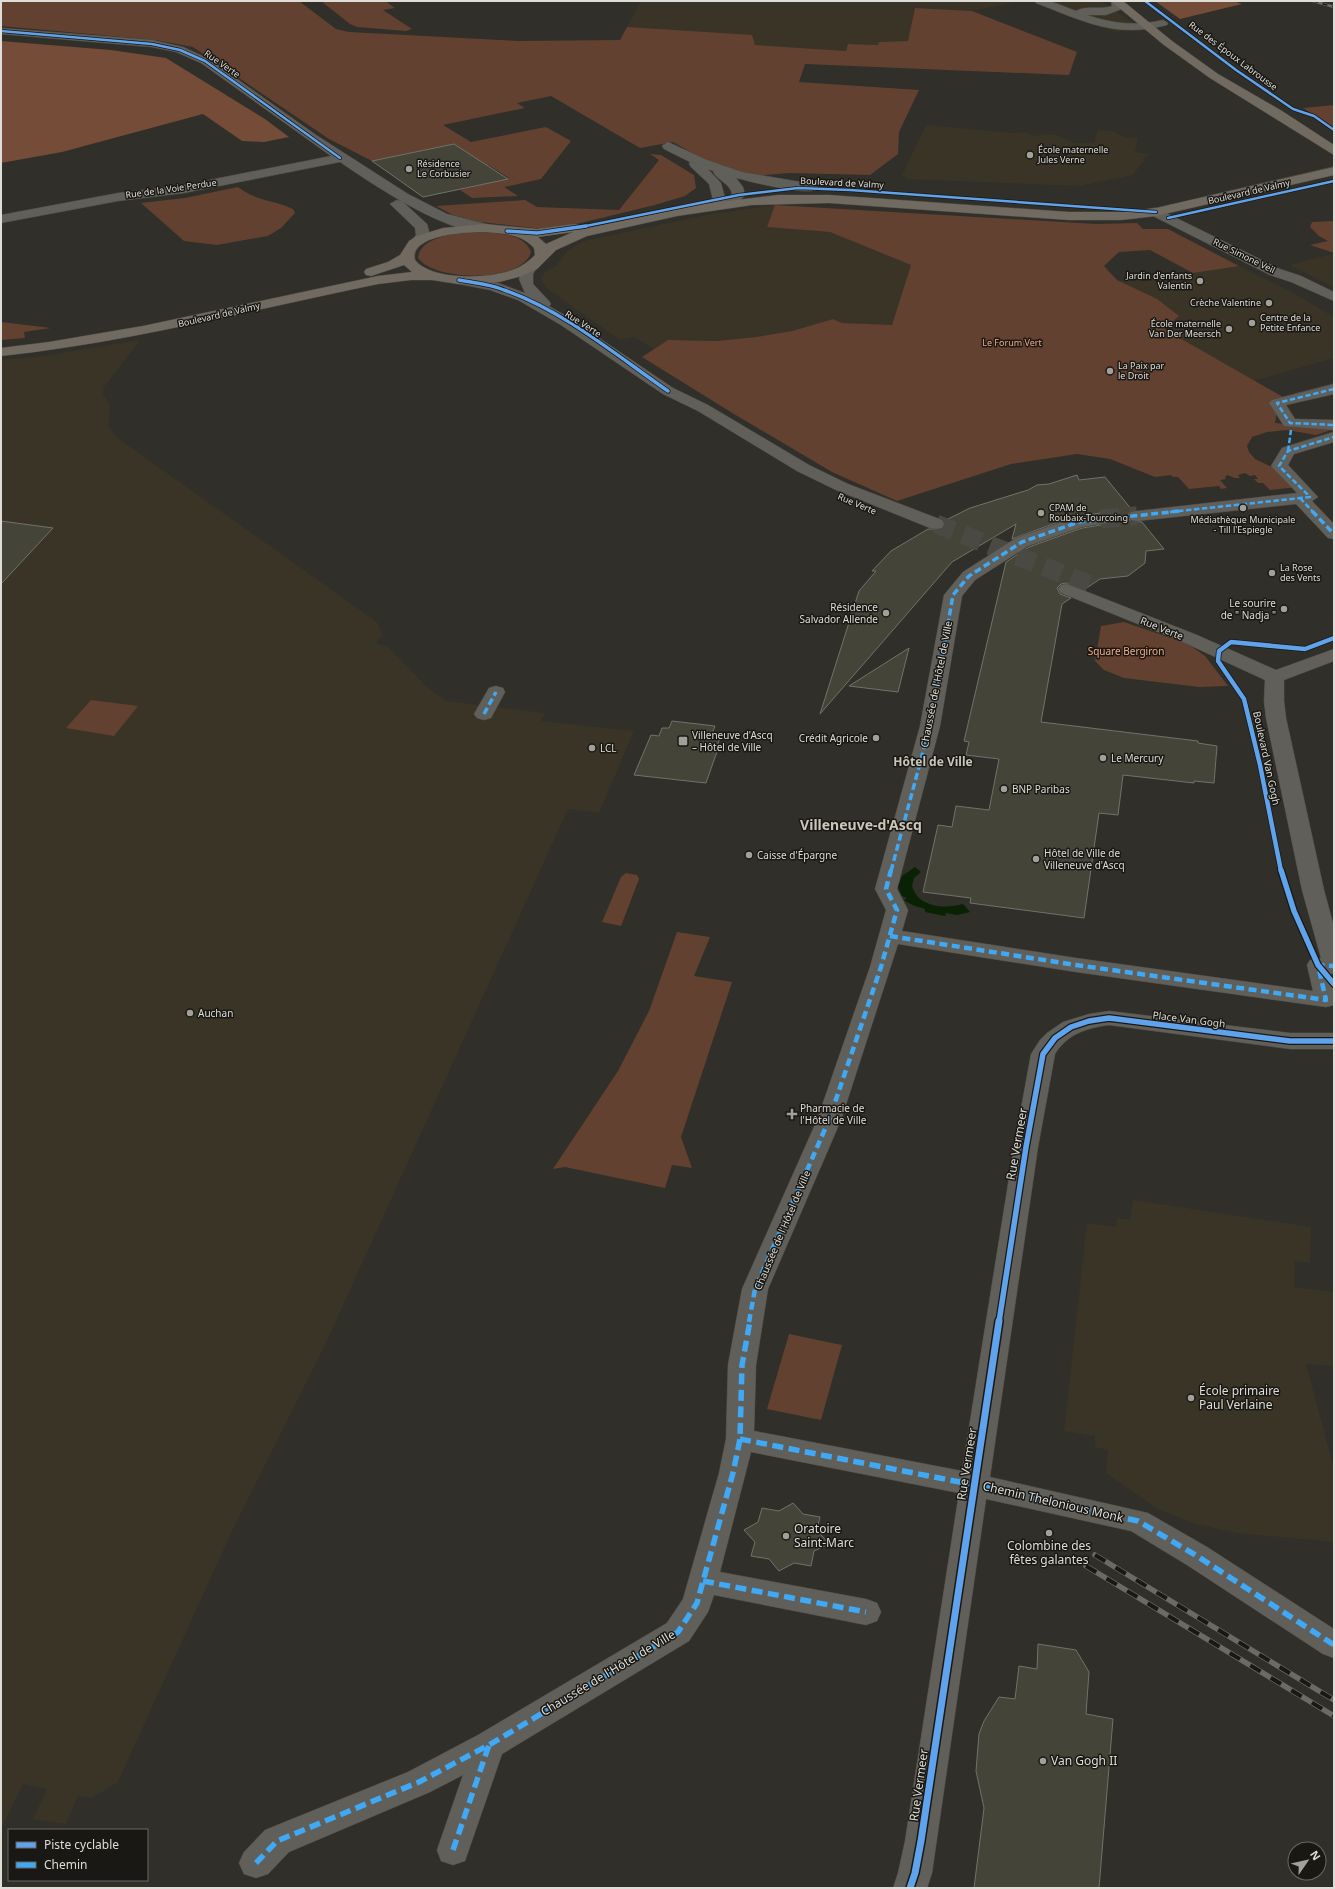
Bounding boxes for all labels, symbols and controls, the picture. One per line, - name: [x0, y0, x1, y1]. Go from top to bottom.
- street label: Rue des Époux Labrousse: [1186, 18, 1280, 93]
- street label: Rue Verte: [202, 47, 243, 81]
- place label: École maternelle Jules Verne: [1037, 143, 1108, 166]
- marker: École maternelle Jules Verne: [1025, 150, 1035, 160]
- place label: Résidence Le Corbusier: [417, 157, 471, 180]
- marker: Résidence Le Corbusier: [404, 164, 414, 174]
- street label: Boulevard de Valmy: [800, 174, 885, 191]
- street label: Rue de la Voie Perdue: [125, 176, 217, 201]
- street label: Boulevard de Valmy: [1207, 176, 1292, 207]
- street label: Rue Simone Veil: [1211, 235, 1277, 276]
- place label: Jardin d'enfants Valentin: [1125, 269, 1192, 292]
- marker: Jardin d'enfants Valentin: [1195, 276, 1205, 286]
- place label: Crèche Valentine: [1190, 296, 1261, 309]
- marker: Crèche Valentine: [1264, 298, 1274, 308]
- street label: Boulevard de Valmy: [177, 299, 262, 330]
- street label: Rue Verte: [563, 307, 604, 340]
- place label: Centre de la Petite Enfance: [1260, 311, 1320, 334]
- place label: École maternelle Van Der Meersch: [1149, 317, 1221, 340]
- marker: Centre de la Petite Enfance: [1247, 318, 1257, 328]
- marker: École maternelle Van Der Meersch: [1224, 324, 1234, 334]
- park label: Le Forum Vert: [982, 336, 1043, 349]
- place label: La Paix par le Droit: [1118, 359, 1165, 382]
- marker: La Paix par le Droit: [1105, 366, 1115, 376]
- street label: Rue Verte: [836, 490, 879, 518]
- place label: CPAM de Roubaix-Tourcoing: [1049, 501, 1128, 524]
- marker: Médiathèque Municipale - Till l'Espiegle: [1238, 503, 1248, 513]
- marker: CPAM de Roubaix-Tourcoing: [1036, 508, 1046, 518]
- place label: Médiathèque Municipale - Till l'Espiegle: [1191, 513, 1295, 536]
- place label: La Rose des Vents: [1280, 561, 1321, 584]
- marker: La Rose des Vents: [1267, 568, 1277, 578]
- place label: Le sourire de " Nadja ": [1221, 596, 1276, 622]
- place label: Résidence Salvador Allende: [800, 600, 878, 626]
- marker: Le sourire de " Nadja ": [1279, 604, 1289, 614]
- marker: Résidence Salvador Allende: [881, 608, 891, 618]
- street label: Rue Verte: [1138, 613, 1186, 643]
- street label: Chaussée de l'Hôtel de Ville: [917, 619, 955, 748]
- park label: Square Bergiron: [1088, 644, 1164, 658]
- street label: Boulevard Van Gogh: [1250, 710, 1284, 806]
- place label: Villeneuve d'Ascq – Hôtel de Ville: [692, 728, 773, 754]
- place label: Crédit Agricole: [799, 731, 868, 745]
- marker: Crédit Agricole: [871, 733, 881, 743]
- marker: Villeneuve d'Ascq – Hôtel de Ville: [677, 735, 689, 747]
- place label: LCL: [600, 741, 617, 755]
- marker: LCL: [587, 743, 597, 753]
- place label: Le Mercury: [1111, 751, 1164, 765]
- district label: Hôtel de Ville: [893, 753, 973, 770]
- marker: Le Mercury: [1098, 753, 1108, 763]
- place label: BNP Paribas: [1012, 782, 1070, 796]
- marker: BNP Paribas: [999, 784, 1009, 794]
- district label: Villeneuve-d'Ascq: [800, 815, 922, 834]
- place label: Hôtel de Ville de Villeneuve d'Ascq: [1044, 846, 1125, 872]
- place label: Caisse d'Épargne: [757, 848, 837, 862]
- marker: Caisse d'Épargne: [744, 850, 754, 860]
- marker: Hôtel de Ville de Villeneuve d'Ascq: [1031, 854, 1041, 864]
- place label: Auchan: [198, 1006, 233, 1020]
- marker: Auchan: [185, 1008, 195, 1018]
- street label: Place Van Gogh: [1152, 1008, 1226, 1030]
- place label: Pharmacie de l'Hôtel de Ville: [800, 1101, 867, 1127]
- street label: Rue Vermeer: [1002, 1106, 1031, 1181]
- marker: Pharmacie de l'Hôtel de Ville: [787, 1109, 797, 1119]
- street label: Chaussée de l'Hôtel de Ville: [750, 1168, 814, 1292]
- place label: École primaire Paul Verlaine: [1199, 1382, 1280, 1413]
- marker: École primaire Paul Verlaine: [1186, 1393, 1196, 1403]
- street label: Rue Vermeer: [952, 1426, 981, 1501]
- street label: Chemin Thelonious Monk: [981, 1477, 1126, 1526]
- place label: Oratoire Saint-Marc: [794, 1520, 854, 1551]
- marker: Colombine des fêtes galantes: [1044, 1528, 1054, 1538]
- marker: Oratoire Saint-Marc: [781, 1531, 791, 1541]
- place label: Colombine des fêtes galantes: [1007, 1537, 1091, 1568]
- street label: Chaussée de l'Hôtel de Ville: [537, 1625, 678, 1720]
- street label: Rue Vermeer: [905, 1747, 932, 1822]
- place label: Van Gogh II: [1051, 1752, 1117, 1769]
- marker: Van Gogh II: [1038, 1756, 1048, 1766]
- legend: [8, 1829, 148, 1881]
- text: Piste cyclable: [44, 1836, 119, 1853]
- north arrow: [1287, 1841, 1327, 1881]
- text: N: [1307, 1847, 1324, 1863]
- text: Chemin: [44, 1856, 88, 1873]

